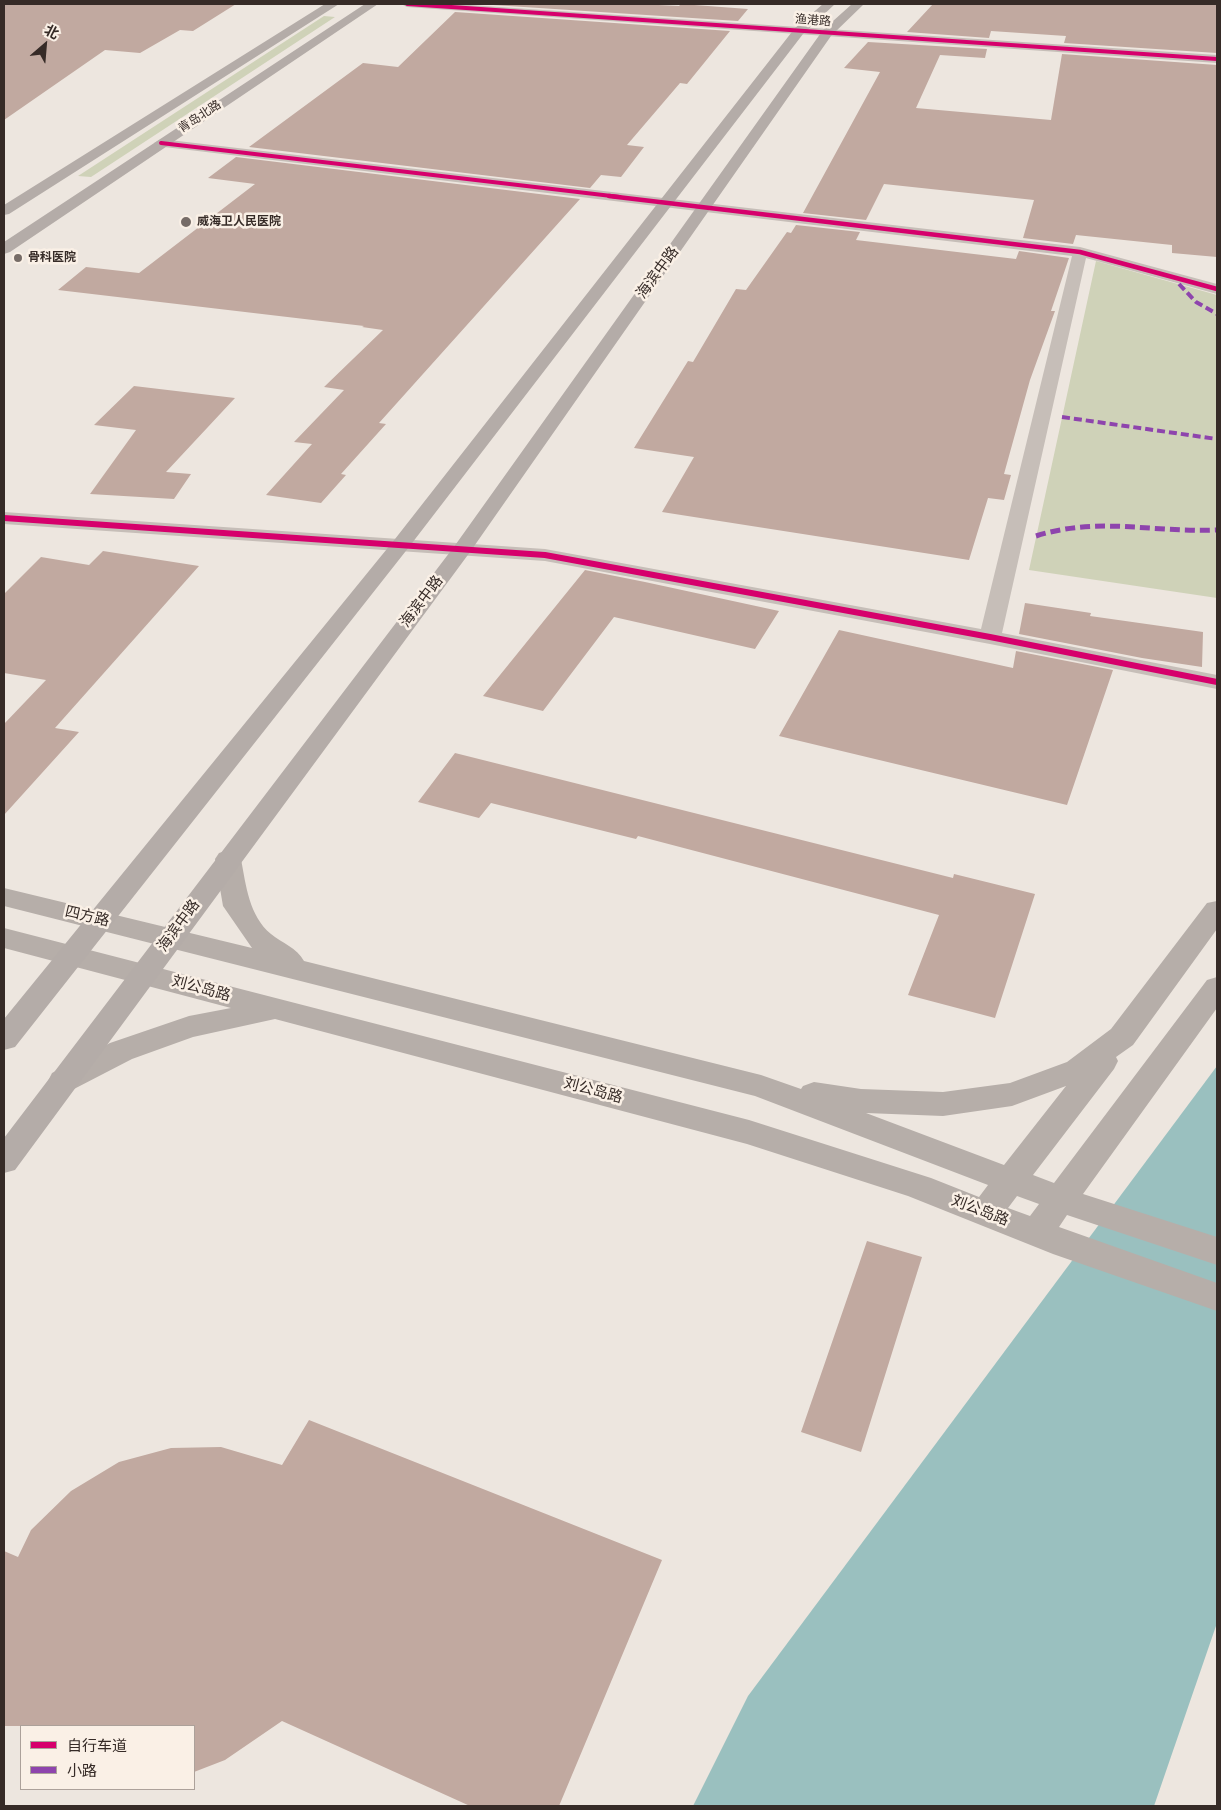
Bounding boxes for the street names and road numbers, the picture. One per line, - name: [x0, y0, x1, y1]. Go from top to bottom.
- street label: 渔港路: [795, 13, 831, 29]
- street label: 青岛北路: [176, 98, 224, 136]
- street label: 海滨中路: [633, 243, 683, 303]
- street label: 海滨中路: [397, 573, 447, 631]
- street label: 海滨中路: [154, 896, 204, 956]
- street label: 四方路: [63, 903, 111, 931]
- street label: 刘公岛路: [170, 973, 232, 1005]
- street label: 刘公岛路: [562, 1075, 624, 1107]
- street label: 刘公岛路: [949, 1192, 1011, 1230]

